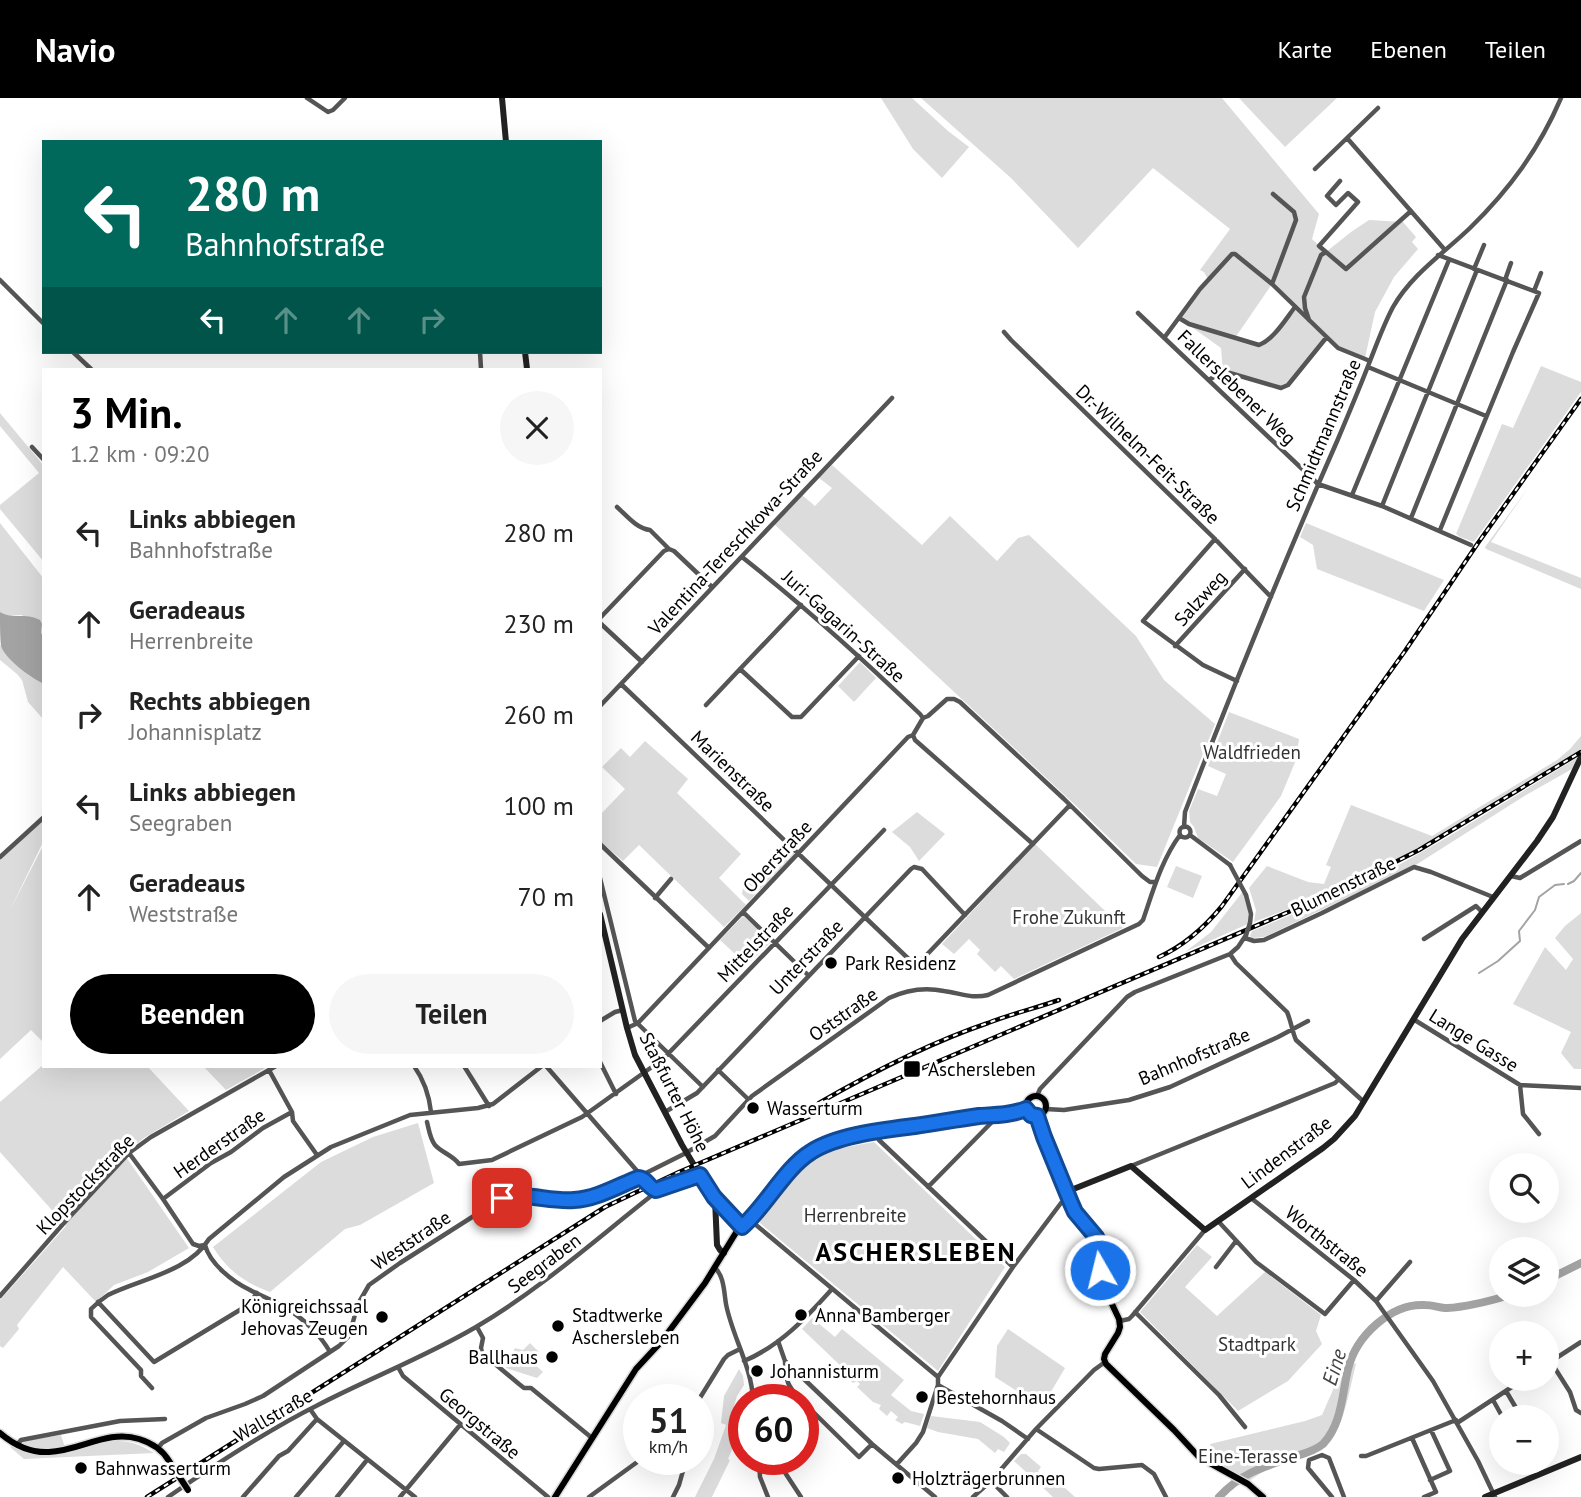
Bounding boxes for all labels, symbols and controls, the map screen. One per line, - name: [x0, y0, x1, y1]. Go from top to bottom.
- text: Navio: [35, 28, 115, 71]
- text: Karte: [1278, 34, 1332, 65]
- text: Ebenen: [1370, 34, 1447, 65]
- text: Teilen: [1485, 34, 1546, 65]
- text: 280 m: [185, 161, 320, 225]
- icon: left: [70, 168, 161, 259]
- text: Bahnhofstraße: [185, 223, 385, 265]
- icon: left: [194, 301, 232, 339]
- icon: ahead: [267, 301, 305, 339]
- icon: ahead: [340, 301, 378, 339]
- icon: right: [413, 301, 451, 339]
- street label: Fallerslebener Weg: [1173, 324, 1301, 450]
- street label: Schmidtmannstraße: [1280, 355, 1366, 515]
- street label: Dr.-Wilhelm-Feit-Straße: [1071, 379, 1225, 529]
- text: 3 Min.: [70, 385, 183, 440]
- button: close: [500, 391, 574, 465]
- text: 1.2 km · 09:20: [70, 439, 209, 468]
- street label: Valentina-Tereschkowa-Straße: [642, 444, 827, 640]
- text: Links abbiegen: [129, 502, 296, 535]
- icon: left: [70, 514, 108, 552]
- text: 280 m: [503, 516, 574, 549]
- text: Bahnhofstraße: [129, 535, 273, 564]
- street label: Juri-Gagarin-Straße: [777, 564, 910, 687]
- street label: Salzweg: [1169, 565, 1231, 631]
- text: Geradeaus: [129, 593, 245, 626]
- icon: ahead: [70, 605, 108, 643]
- text: 230 m: [503, 607, 574, 640]
- text: Herrenbreite: [129, 626, 253, 655]
- text: Rechts abbiegen: [129, 684, 311, 717]
- icon: right: [70, 696, 108, 734]
- text: 260 m: [503, 698, 574, 731]
- text: Johannisplatz: [129, 717, 262, 746]
- street label: Marienstraße: [686, 725, 780, 817]
- park label: Waldfrieden: [1203, 740, 1301, 764]
- text: Links abbiegen: [129, 775, 296, 808]
- icon: left: [70, 787, 108, 825]
- text: 100 m: [503, 789, 574, 822]
- text: Seegraben: [129, 808, 232, 837]
- street label: Oberstraße: [737, 815, 817, 897]
- street label: Blumenstraße: [1287, 850, 1399, 922]
- text: Geradeaus: [129, 866, 245, 899]
- icon: ahead: [70, 878, 108, 916]
- text: 70 m: [518, 880, 574, 913]
- text: Weststraße: [129, 899, 238, 928]
- street label: Mittelstraße: [712, 899, 798, 987]
- park label: Frohe Zukunft: [1012, 905, 1126, 929]
- street label: Unterstraße: [764, 914, 848, 1000]
- place label: Park Residenz: [845, 951, 956, 975]
- marker: Park Residenz: [823, 955, 839, 971]
- button: Beenden: [70, 974, 315, 1054]
- button: Teilen: [329, 974, 574, 1054]
- street label: Oststraße: [804, 982, 882, 1046]
- street label: Lange Gasse: [1425, 1003, 1523, 1077]
- street label: Bahnhofstraße: [1135, 1022, 1253, 1090]
- street label: Staßfurter Höhe: [635, 1028, 715, 1156]
- place label: Aschersleben: [928, 1057, 1036, 1081]
- marker: Aschersleben: [902, 1059, 922, 1079]
- place label: Wasserturm: [767, 1096, 863, 1120]
- marker: Wasserturm: [745, 1100, 761, 1116]
- street label: Herderstraße: [169, 1103, 269, 1183]
- street label: Lindenstraße: [1236, 1110, 1336, 1194]
- street label: Klopstockstraße: [31, 1129, 139, 1239]
- map controls: [1489, 1153, 1559, 1475]
- button: search: [1489, 1153, 1559, 1223]
- pin: [472, 1168, 532, 1228]
- icon: arrive: [483, 1179, 521, 1217]
- street label: Worthstraße: [1281, 1200, 1373, 1282]
- park label: Herrenbreite: [804, 1203, 906, 1227]
- street label: Weststraße: [367, 1205, 455, 1275]
- street label: Seegraben: [503, 1228, 585, 1298]
- position arrow: [1063, 1233, 1137, 1307]
- district label: ASCHERSLEBEN: [816, 1235, 1016, 1268]
- button: layers: [1489, 1237, 1559, 1307]
- place label: Königreichssaal Jehovas Zeugen: [241, 1294, 368, 1340]
- place label: Stadtwerke Aschersleben: [572, 1303, 680, 1349]
- place label: Anna Bamberger: [815, 1303, 951, 1327]
- marker: Anna Bamberger: [793, 1307, 809, 1323]
- marker: Königreichssaal Jehovas Zeugen: [374, 1309, 390, 1325]
- marker: Stadtwerke Aschersleben: [550, 1318, 566, 1334]
- button: +: [1489, 1321, 1559, 1391]
- park label: Stadtpark: [1218, 1332, 1296, 1356]
- place label: Ballhaus: [468, 1345, 538, 1369]
- water label: Eine: [1316, 1345, 1352, 1389]
- marker: Ballhaus: [544, 1349, 560, 1365]
- place label: Johannisturm: [770, 1359, 879, 1383]
- marker: Johannisturm: [749, 1363, 765, 1379]
- street label: Georgstraße: [434, 1382, 526, 1464]
- street label: Wallstraße: [229, 1383, 317, 1447]
- speed limit sign: 60: [728, 1384, 819, 1475]
- place label: Bestehornhaus: [936, 1385, 1056, 1409]
- marker: Bestehornhaus: [914, 1389, 930, 1405]
- text: 51: [649, 1397, 688, 1443]
- button: −: [1489, 1405, 1559, 1475]
- text: km/h: [649, 1435, 688, 1458]
- park label: Eine-Terasse: [1198, 1444, 1298, 1468]
- place label: Bahnwasserturm: [95, 1456, 231, 1480]
- marker: Bahnwasserturm: [73, 1460, 89, 1476]
- place label: Holzträgerbrunnen: [912, 1466, 1065, 1490]
- marker: Holzträgerbrunnen: [890, 1470, 906, 1486]

